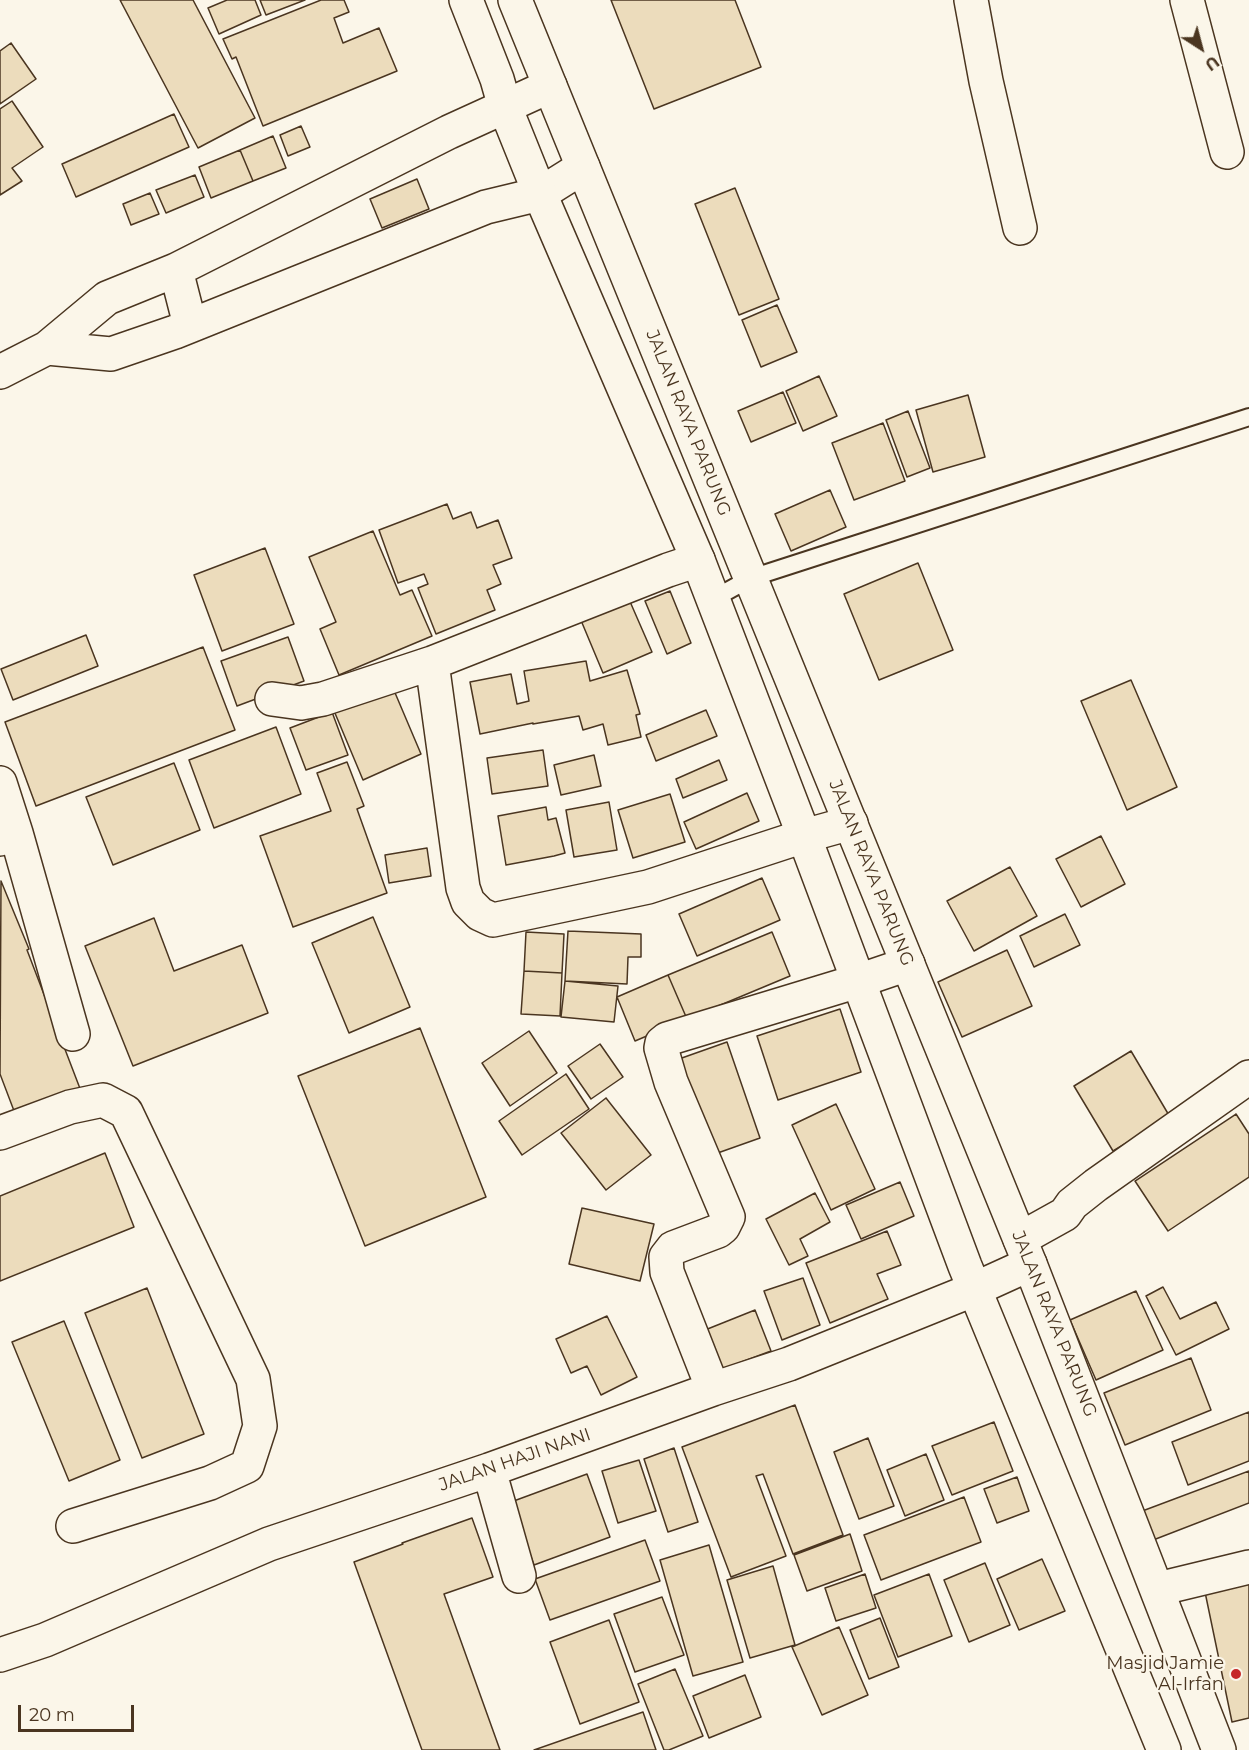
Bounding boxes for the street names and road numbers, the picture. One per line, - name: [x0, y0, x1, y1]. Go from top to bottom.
- street label: JALAN RAYA PARUNG: [641, 327, 735, 519]
- street label: JALAN RAYA PARUNG: [824, 777, 918, 969]
- street label: JALAN RAYA PARUNG: [1007, 1228, 1101, 1420]
- street label: JALAN HAJI NANI: [436, 1424, 594, 1496]

